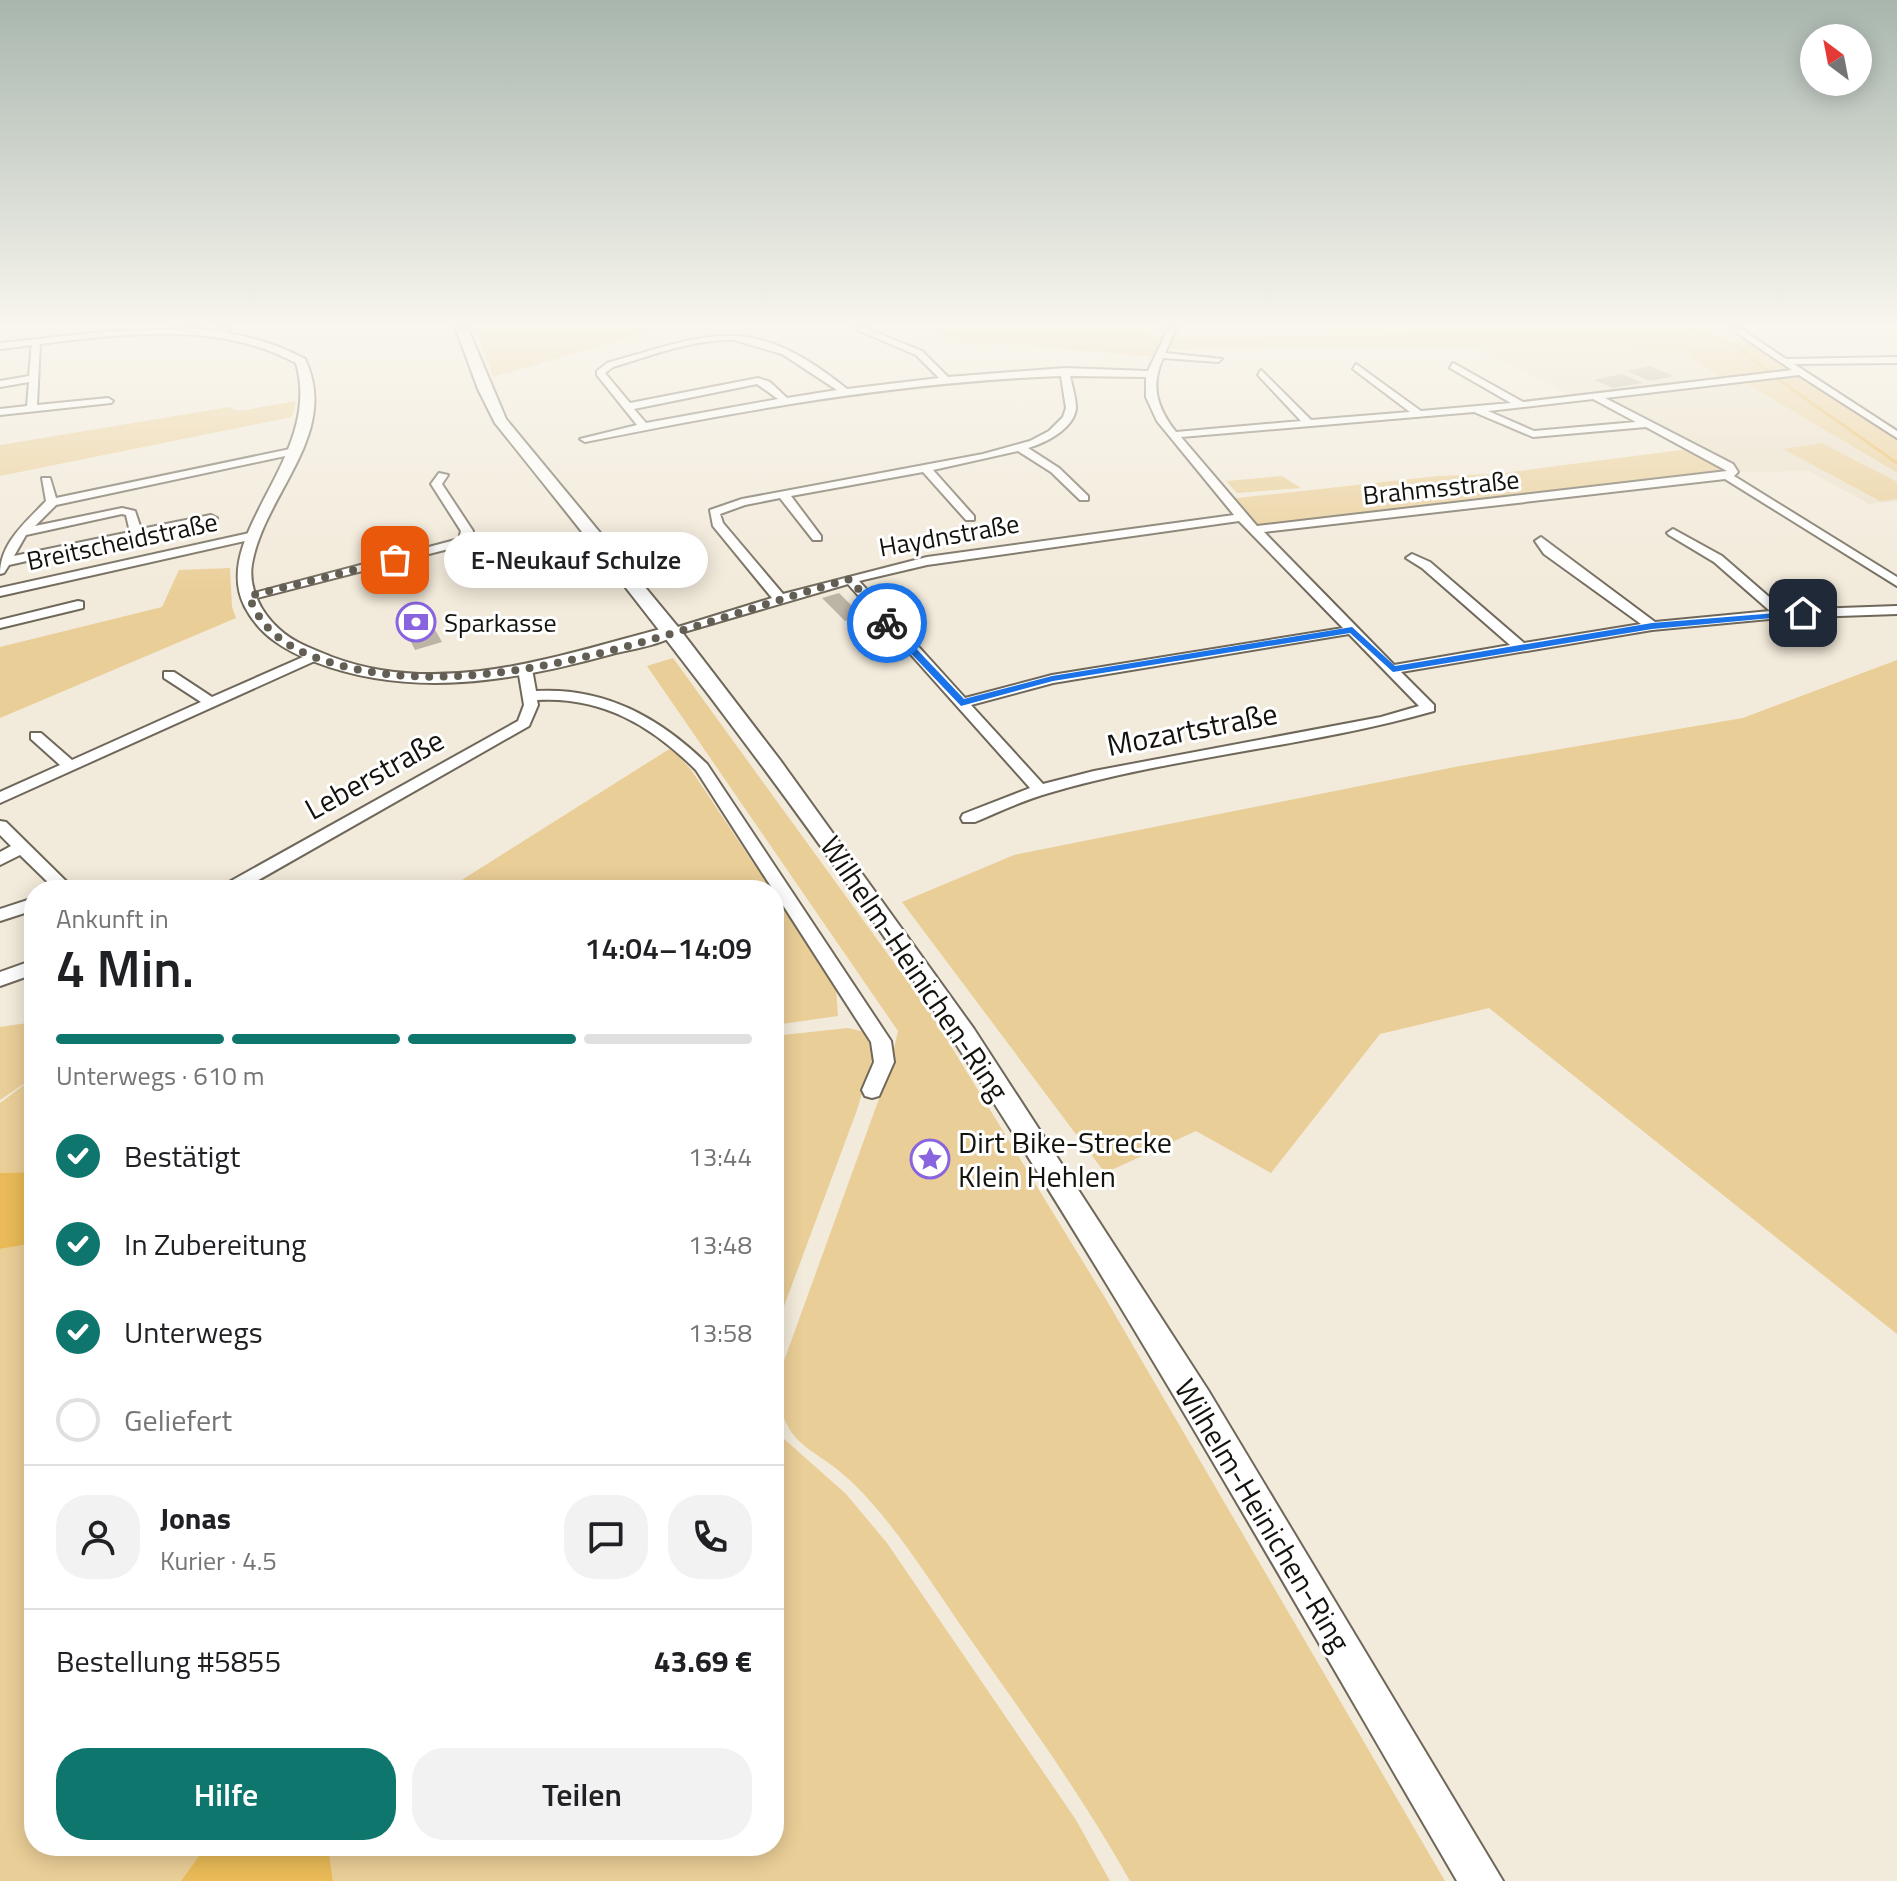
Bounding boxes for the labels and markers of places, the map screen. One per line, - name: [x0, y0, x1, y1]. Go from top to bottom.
- pin: [361, 526, 429, 594]
- callout: E-Neukauf Schulze: [443, 532, 707, 588]
- pin: [1769, 579, 1837, 647]
- bank icon: Sparkasse: [395, 601, 437, 643]
- place label: Sparkasse: [444, 603, 557, 642]
- place label: Dirt Bike-Strecke Klein Hehlen: [958, 1119, 1172, 1199]
- place icon: Dirt Bike-Strecke Klein Hehlen: [909, 1138, 951, 1180]

